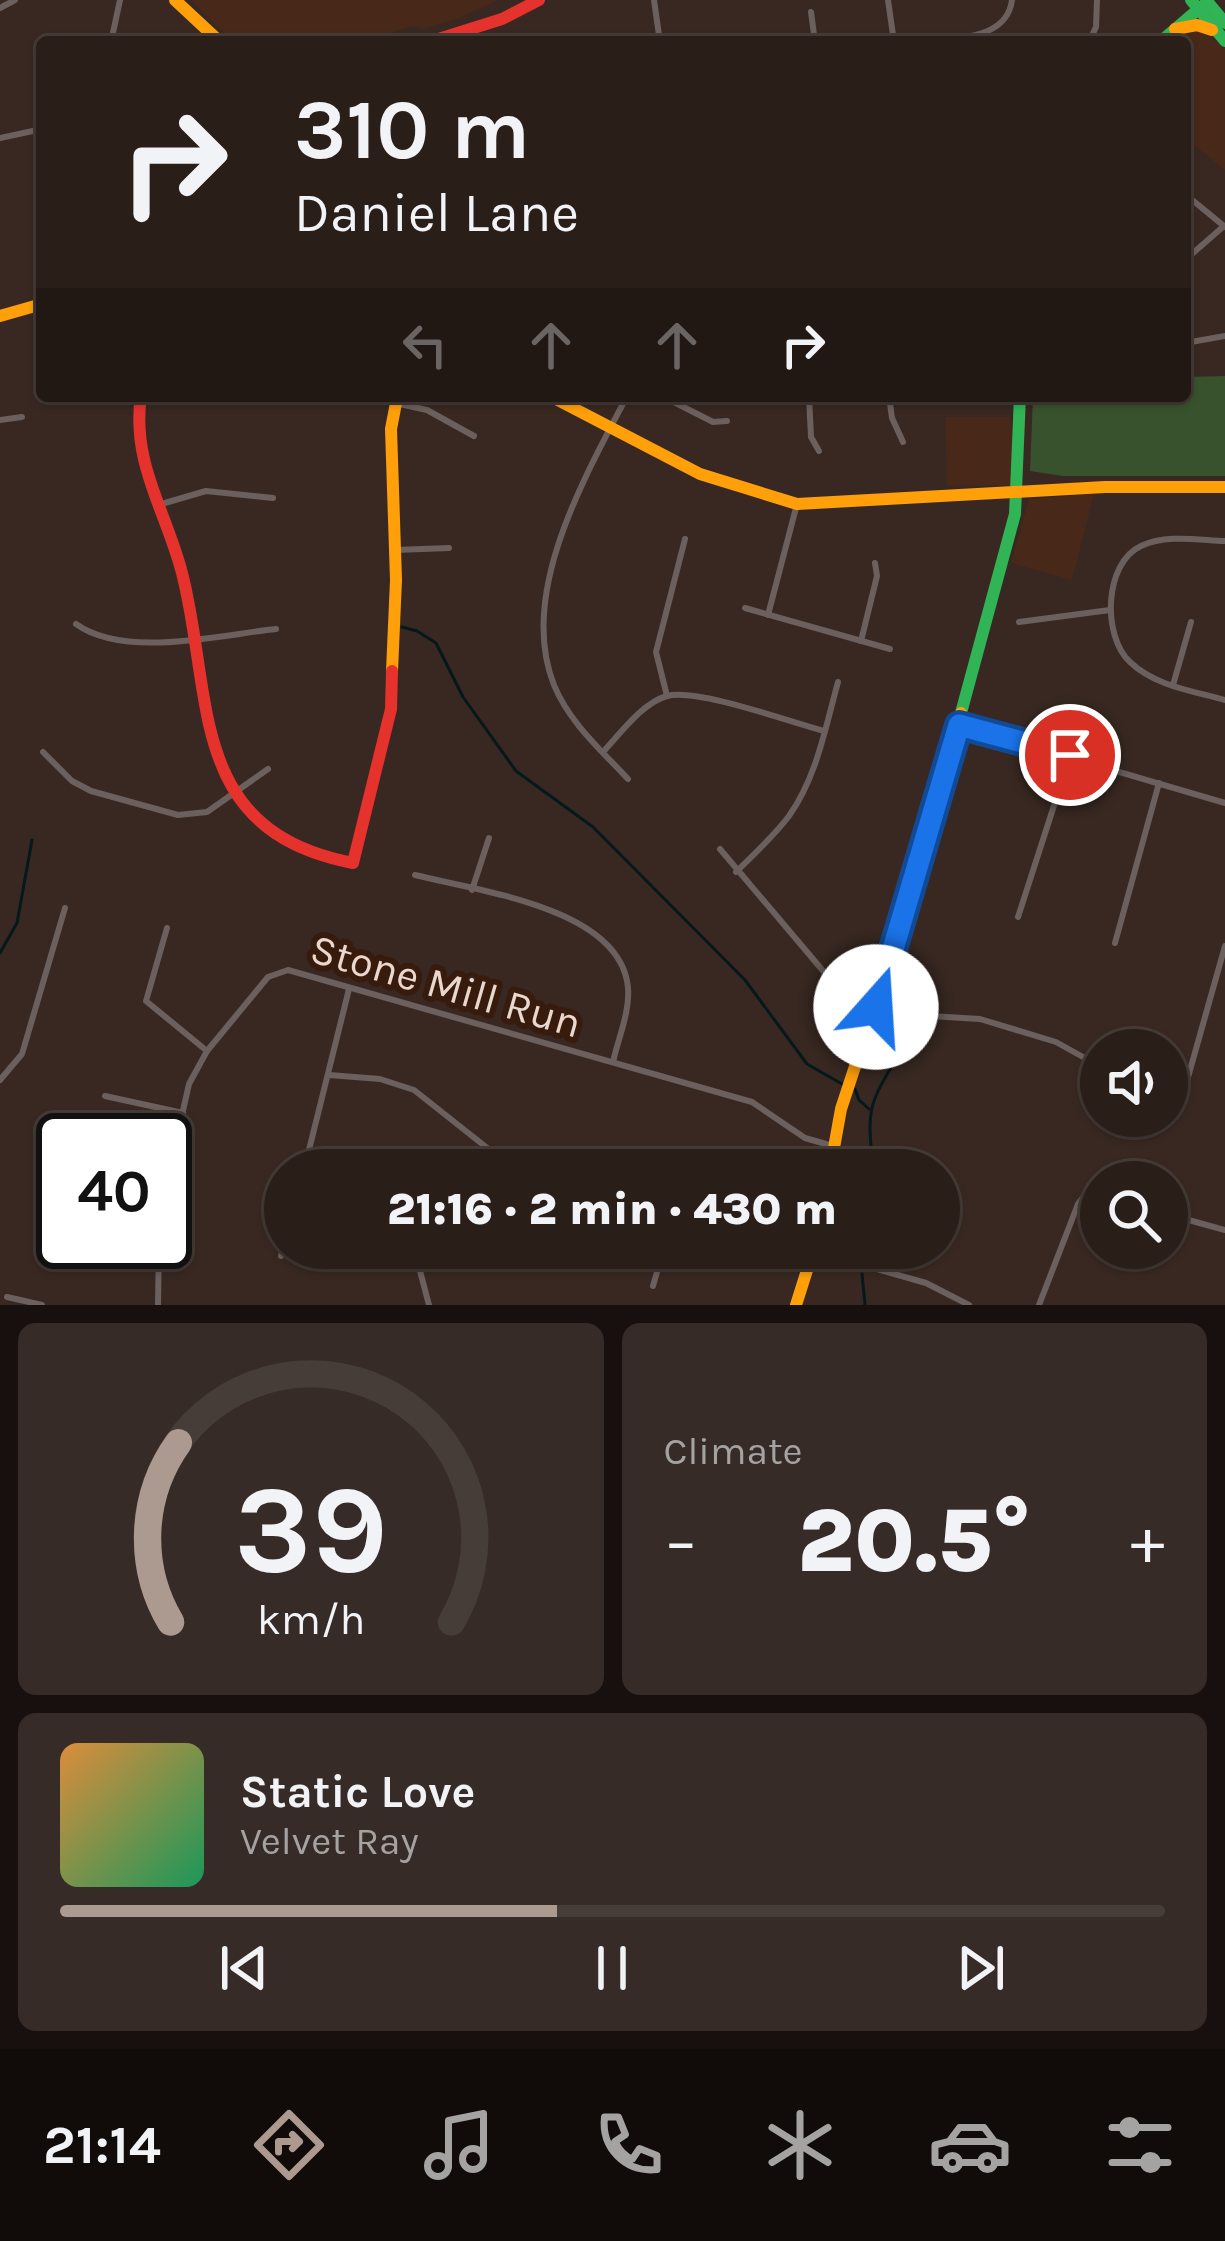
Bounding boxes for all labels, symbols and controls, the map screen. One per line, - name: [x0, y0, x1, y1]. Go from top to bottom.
- text: 310 m: [294, 81, 530, 179]
- icon: right: [96, 84, 252, 240]
- text: Daniel Lane: [294, 181, 579, 245]
- icon: left: [392, 312, 458, 378]
- icon: ahead: [518, 312, 584, 378]
- icon: ahead: [644, 312, 710, 378]
- icon: right: [770, 312, 836, 378]
- pin: [1019, 704, 1121, 806]
- icon: arrive: [1037, 722, 1103, 788]
- street label: Stone Mill Run: [305, 923, 587, 1049]
- position arrow: [813, 944, 939, 1070]
- map controls: [1080, 1029, 1188, 1269]
- button: sound: [1080, 1029, 1188, 1137]
- speed limit sign: 40: [36, 1113, 192, 1269]
- button: search: [1080, 1161, 1188, 1269]
- text: 21:16 · 2 min · 430 m: [387, 1183, 837, 1235]
- text: Climate: [664, 1428, 803, 1474]
- text: 39: [234, 1457, 388, 1602]
- text: 20.5°: [797, 1488, 1031, 1594]
- text: −: [664, 1502, 698, 1580]
- text: +: [1130, 1502, 1165, 1580]
- text: km/h: [256, 1595, 365, 1645]
- text: Static Love: [240, 1766, 475, 1818]
- text: Velvet Ray: [240, 1818, 419, 1864]
- icon: previous: [211, 1935, 277, 2001]
- icon: pause: [579, 1935, 645, 2001]
- icon: next: [948, 1935, 1014, 2001]
- icon: directions: [247, 2103, 331, 2187]
- icon: music: [417, 2103, 501, 2187]
- icon: phone: [587, 2103, 671, 2187]
- icon: climate: [758, 2103, 842, 2187]
- icon: car: [928, 2103, 1012, 2187]
- icon: filters: [1098, 2103, 1182, 2187]
- text: 21:14: [43, 2113, 161, 2177]

